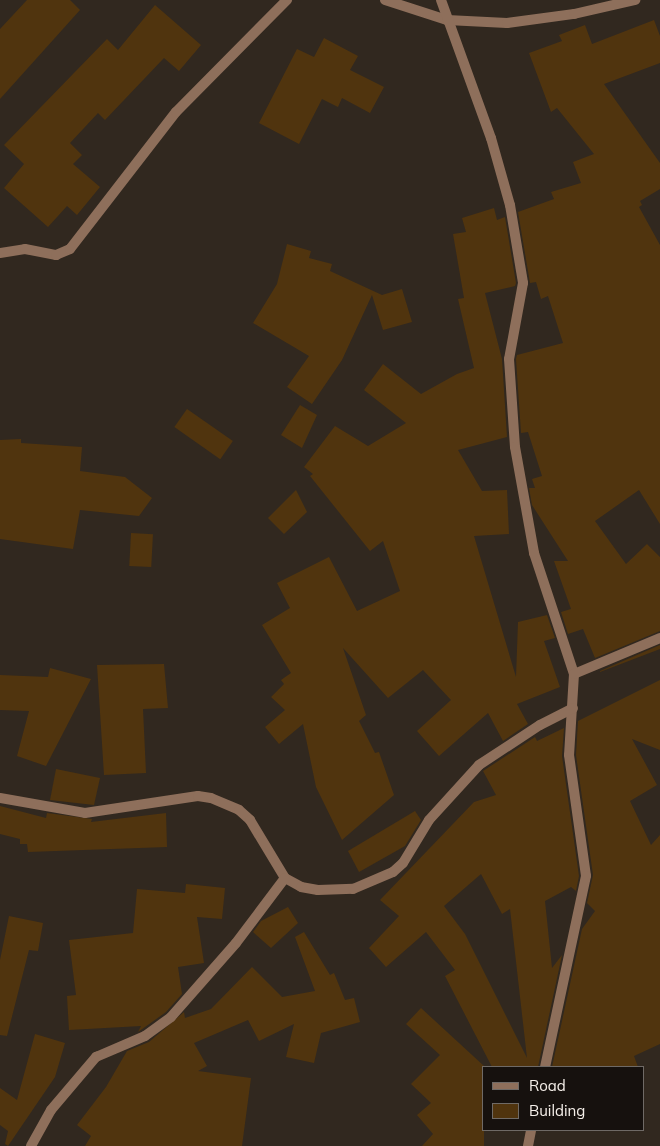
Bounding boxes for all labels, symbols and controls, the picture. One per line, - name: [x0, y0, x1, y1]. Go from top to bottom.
- legend: [482, 1066, 645, 1131]
- text: Road: [529, 1076, 566, 1095]
- text: Building: [529, 1101, 585, 1120]

